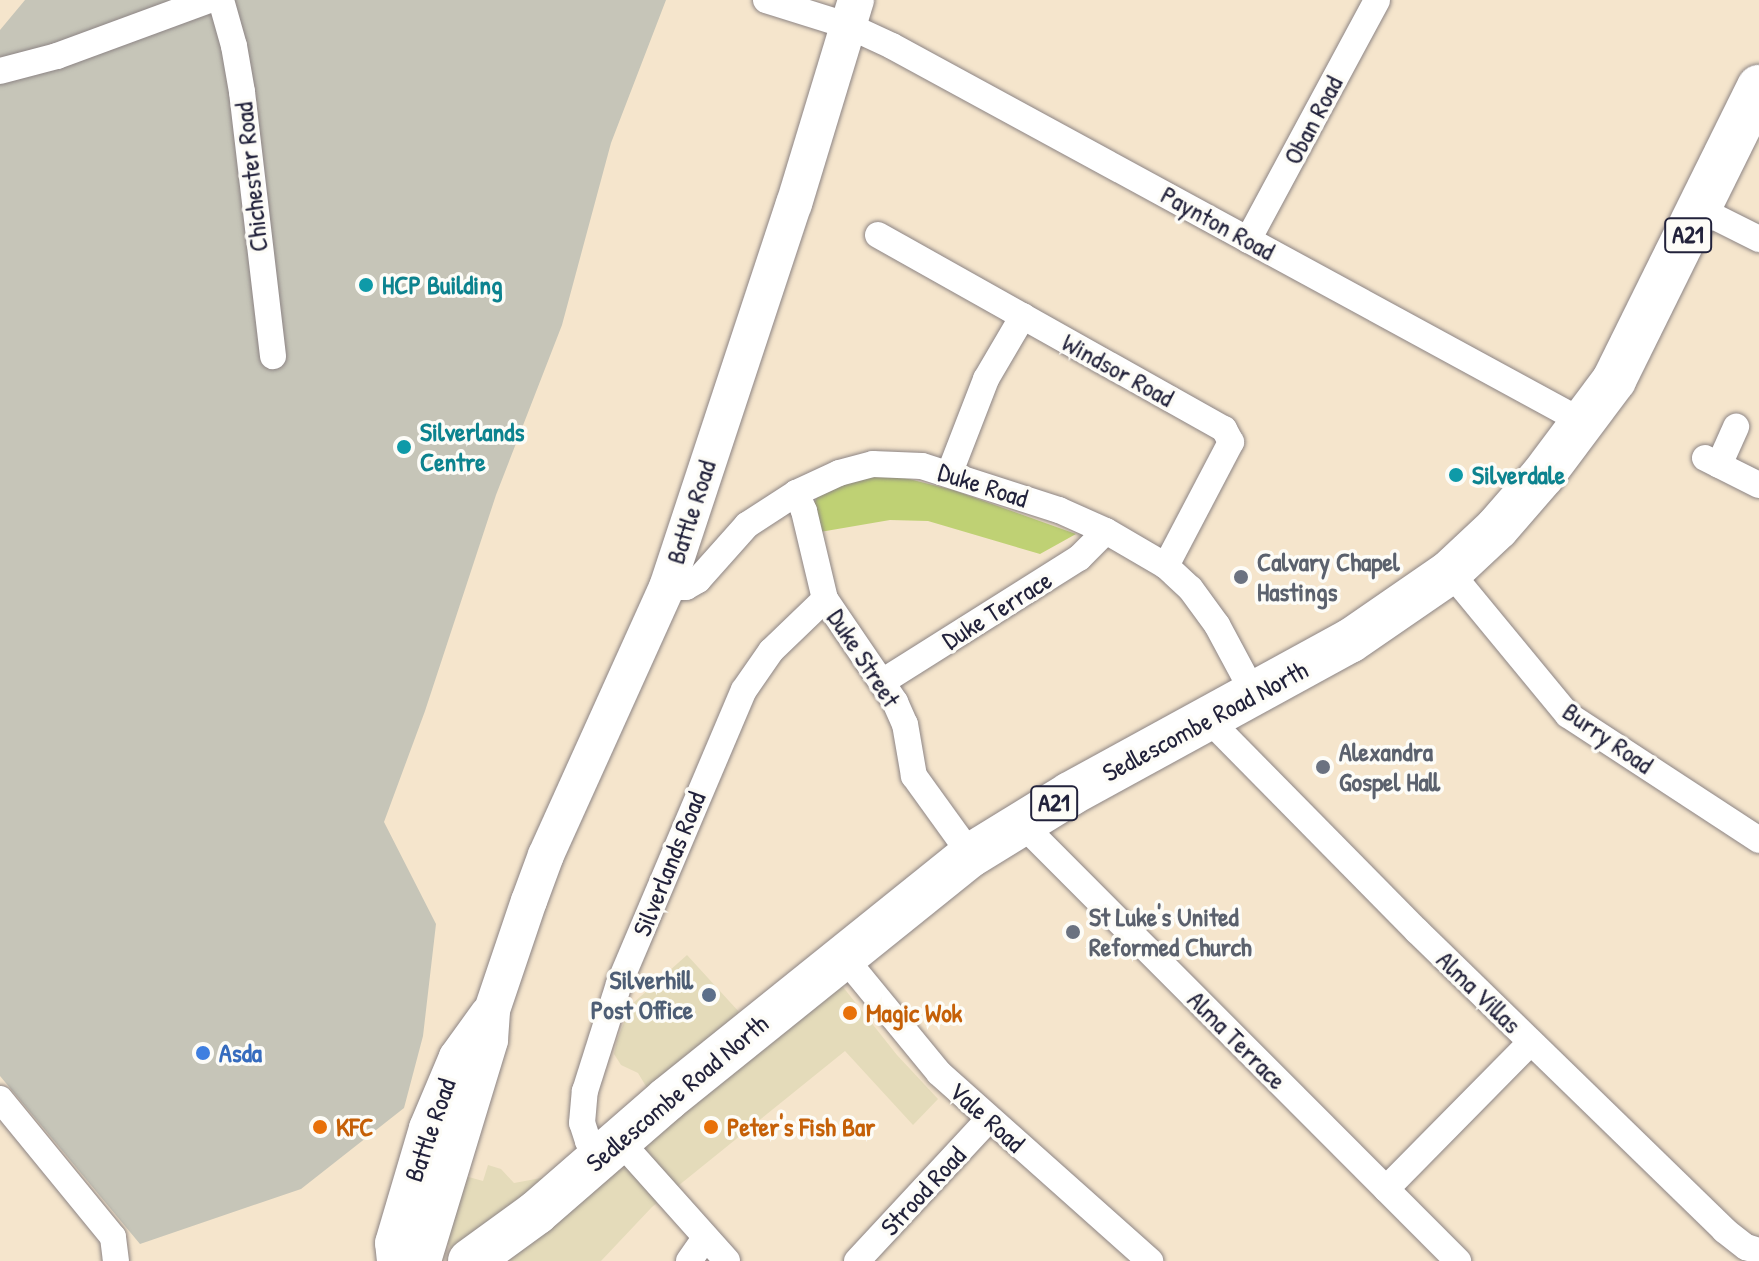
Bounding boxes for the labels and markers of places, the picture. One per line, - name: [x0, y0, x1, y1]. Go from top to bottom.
- place label: HCP Building: [382, 269, 503, 301]
- marker: HCP Building: [357, 276, 375, 294]
- place label: Silverlands Centre: [420, 416, 524, 478]
- marker: Silverlands Centre: [395, 438, 413, 456]
- place label: Silverdale: [1472, 459, 1565, 491]
- marker: Silverdale: [1447, 466, 1465, 484]
- place label: Calvary Chapel Hastings: [1257, 546, 1400, 608]
- marker: Calvary Chapel Hastings: [1232, 568, 1250, 586]
- place label: Alexandra Gospel Hall: [1339, 736, 1440, 798]
- marker: Alexandra Gospel Hall: [1314, 758, 1332, 776]
- place label: St Luke's United Reformed Church: [1089, 901, 1252, 962]
- marker: St Luke's United Reformed Church: [1064, 923, 1082, 941]
- place label: Silverhill Post Office: [591, 964, 693, 1026]
- marker: Silverhill Post Office: [700, 986, 718, 1004]
- place label: Magic Wok: [866, 997, 962, 1029]
- marker: Magic Wok: [841, 1004, 859, 1022]
- place label: Asda: [219, 1037, 262, 1069]
- marker: Asda: [194, 1044, 212, 1062]
- place label: KFC: [336, 1111, 374, 1143]
- place label: Peter's Fish Bar: [727, 1111, 875, 1143]
- marker: KFC: [311, 1118, 329, 1136]
- marker: Peter's Fish Bar: [702, 1118, 720, 1136]

